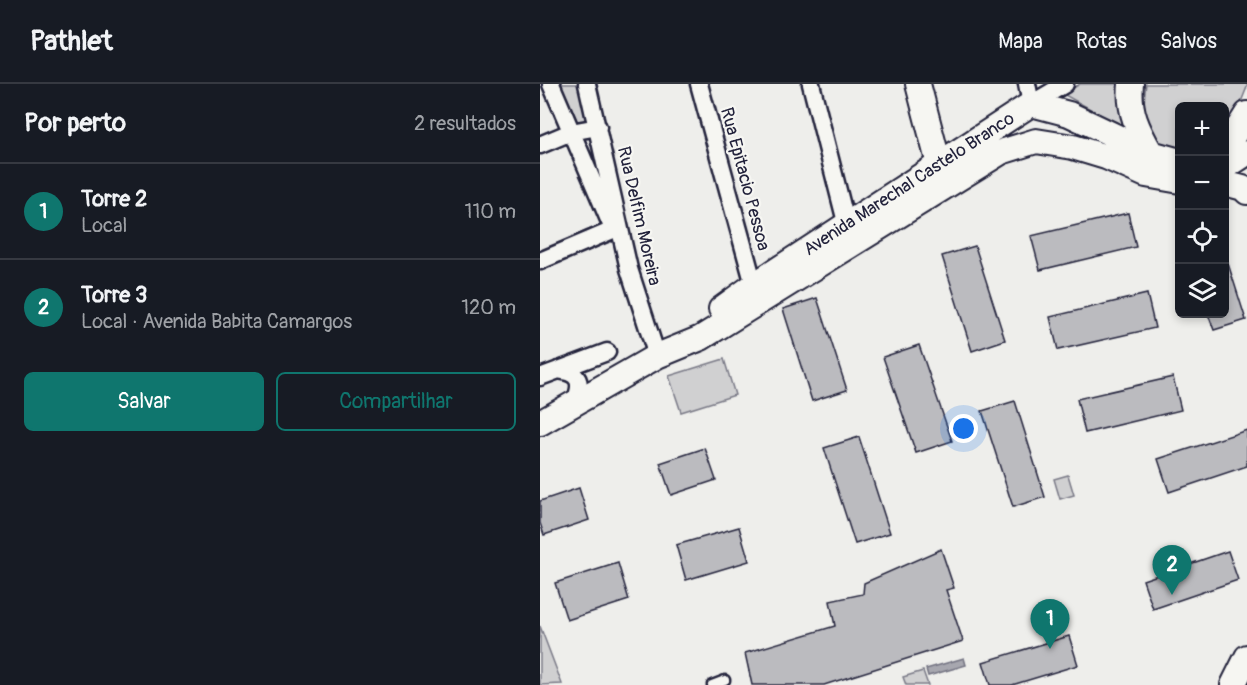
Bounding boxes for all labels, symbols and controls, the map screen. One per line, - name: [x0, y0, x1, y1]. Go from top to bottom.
- text: Pathlet: [30, 24, 113, 59]
- text: Mapa: [998, 28, 1043, 55]
- text: Rotas: [1076, 28, 1127, 55]
- text: Salvos: [1160, 28, 1217, 55]
- map controls: [1175, 102, 1229, 318]
- button: +: [1175, 102, 1229, 156]
- street label: Rua Epitacio Pessoa: [715, 105, 775, 253]
- text: Por perto: [24, 107, 126, 139]
- street label: Avenida Marechal Castelo Branco: [799, 107, 1019, 261]
- text: 2 resultados: [414, 111, 516, 136]
- street label: Rua Delfim Moreira: [612, 144, 666, 288]
- button: −: [1175, 156, 1229, 210]
- text: Torre 2: [81, 185, 147, 213]
- text: 1: [40, 199, 47, 224]
- text: 110 m: [465, 199, 516, 224]
- button: locate: [1175, 210, 1229, 264]
- text: Local: [81, 213, 127, 238]
- button: layers: [1175, 264, 1229, 318]
- text: Torre 3: [81, 281, 147, 309]
- text: 2: [38, 295, 49, 320]
- text: 120 m: [461, 295, 516, 320]
- text: Local · Avenida Babita Camargos: [81, 309, 352, 334]
- button: Salvar: [24, 372, 264, 431]
- button: Compartilhar: [276, 372, 516, 431]
- your location: [949, 414, 978, 443]
- pin: 2: [1152, 546, 1192, 595]
- pin: 1: [1030, 600, 1070, 649]

